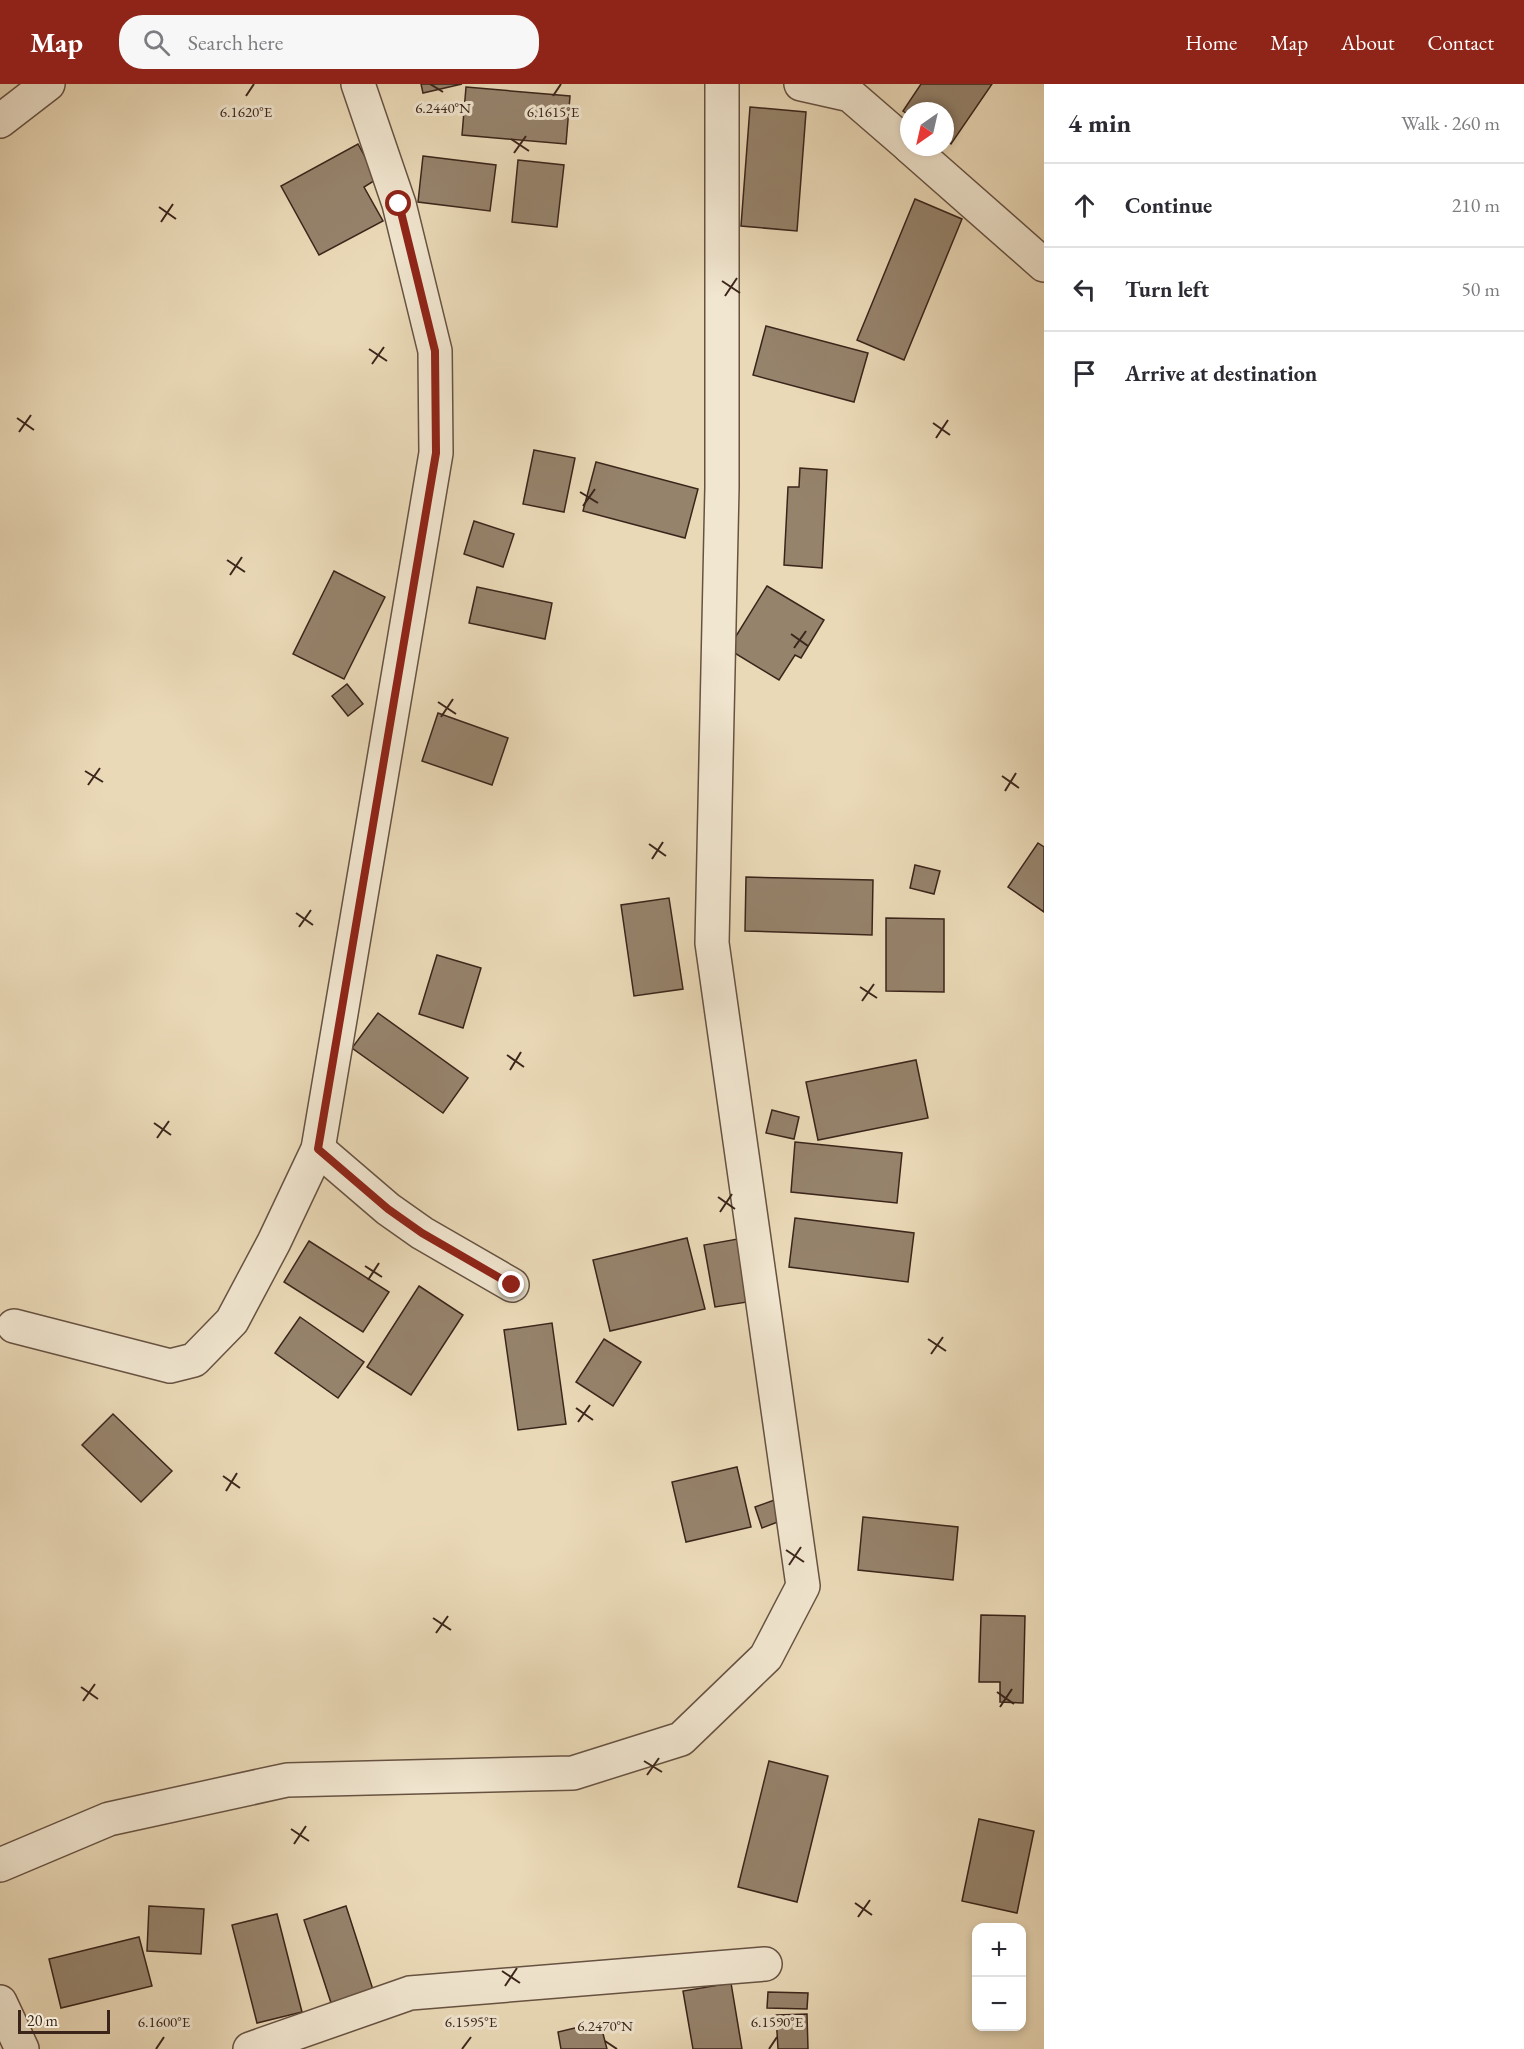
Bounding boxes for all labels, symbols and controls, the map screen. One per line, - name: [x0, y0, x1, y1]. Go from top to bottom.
- search box: [119, 15, 539, 69]
- text: Map: [30, 24, 83, 60]
- icon: search: [140, 26, 173, 59]
- text: Search here: [188, 28, 283, 57]
- text: Home: [1185, 29, 1237, 56]
- text: Map: [1270, 29, 1308, 56]
- text: About: [1341, 29, 1394, 56]
- text: Contact: [1427, 29, 1494, 56]
- text: 6.2440°N: [415, 98, 471, 117]
- text: 6.1620°E: [220, 102, 273, 121]
- text: 6.1615°E: [527, 102, 580, 121]
- north arrow: [900, 102, 954, 156]
- text: 4 min: [1068, 106, 1131, 140]
- text: Walk · 260 m: [1401, 110, 1500, 136]
- icon: ahead: [1068, 189, 1101, 222]
- route start: [385, 190, 411, 216]
- text: Continue: [1125, 191, 1212, 220]
- text: 210 m: [1452, 192, 1500, 218]
- icon: left: [1068, 273, 1101, 306]
- text: Turn left: [1125, 275, 1209, 304]
- text: 50 m: [1461, 276, 1500, 302]
- icon: arrive: [1068, 357, 1101, 390]
- text: Arrive at destination: [1125, 359, 1317, 388]
- route end: [498, 1271, 524, 1297]
- map controls: [972, 1923, 1026, 2031]
- button: +: [972, 1923, 1026, 1977]
- button: −: [972, 1977, 1026, 2031]
- scale bar: [18, 2007, 110, 2034]
- text: 20 m: [27, 2010, 58, 2031]
- text: 6.1600°E: [138, 2012, 191, 2031]
- text: 6.1595°E: [445, 2012, 498, 2031]
- text: 6.1590°E: [751, 2012, 804, 2031]
- text: 6.2470°N: [577, 2016, 633, 2035]

